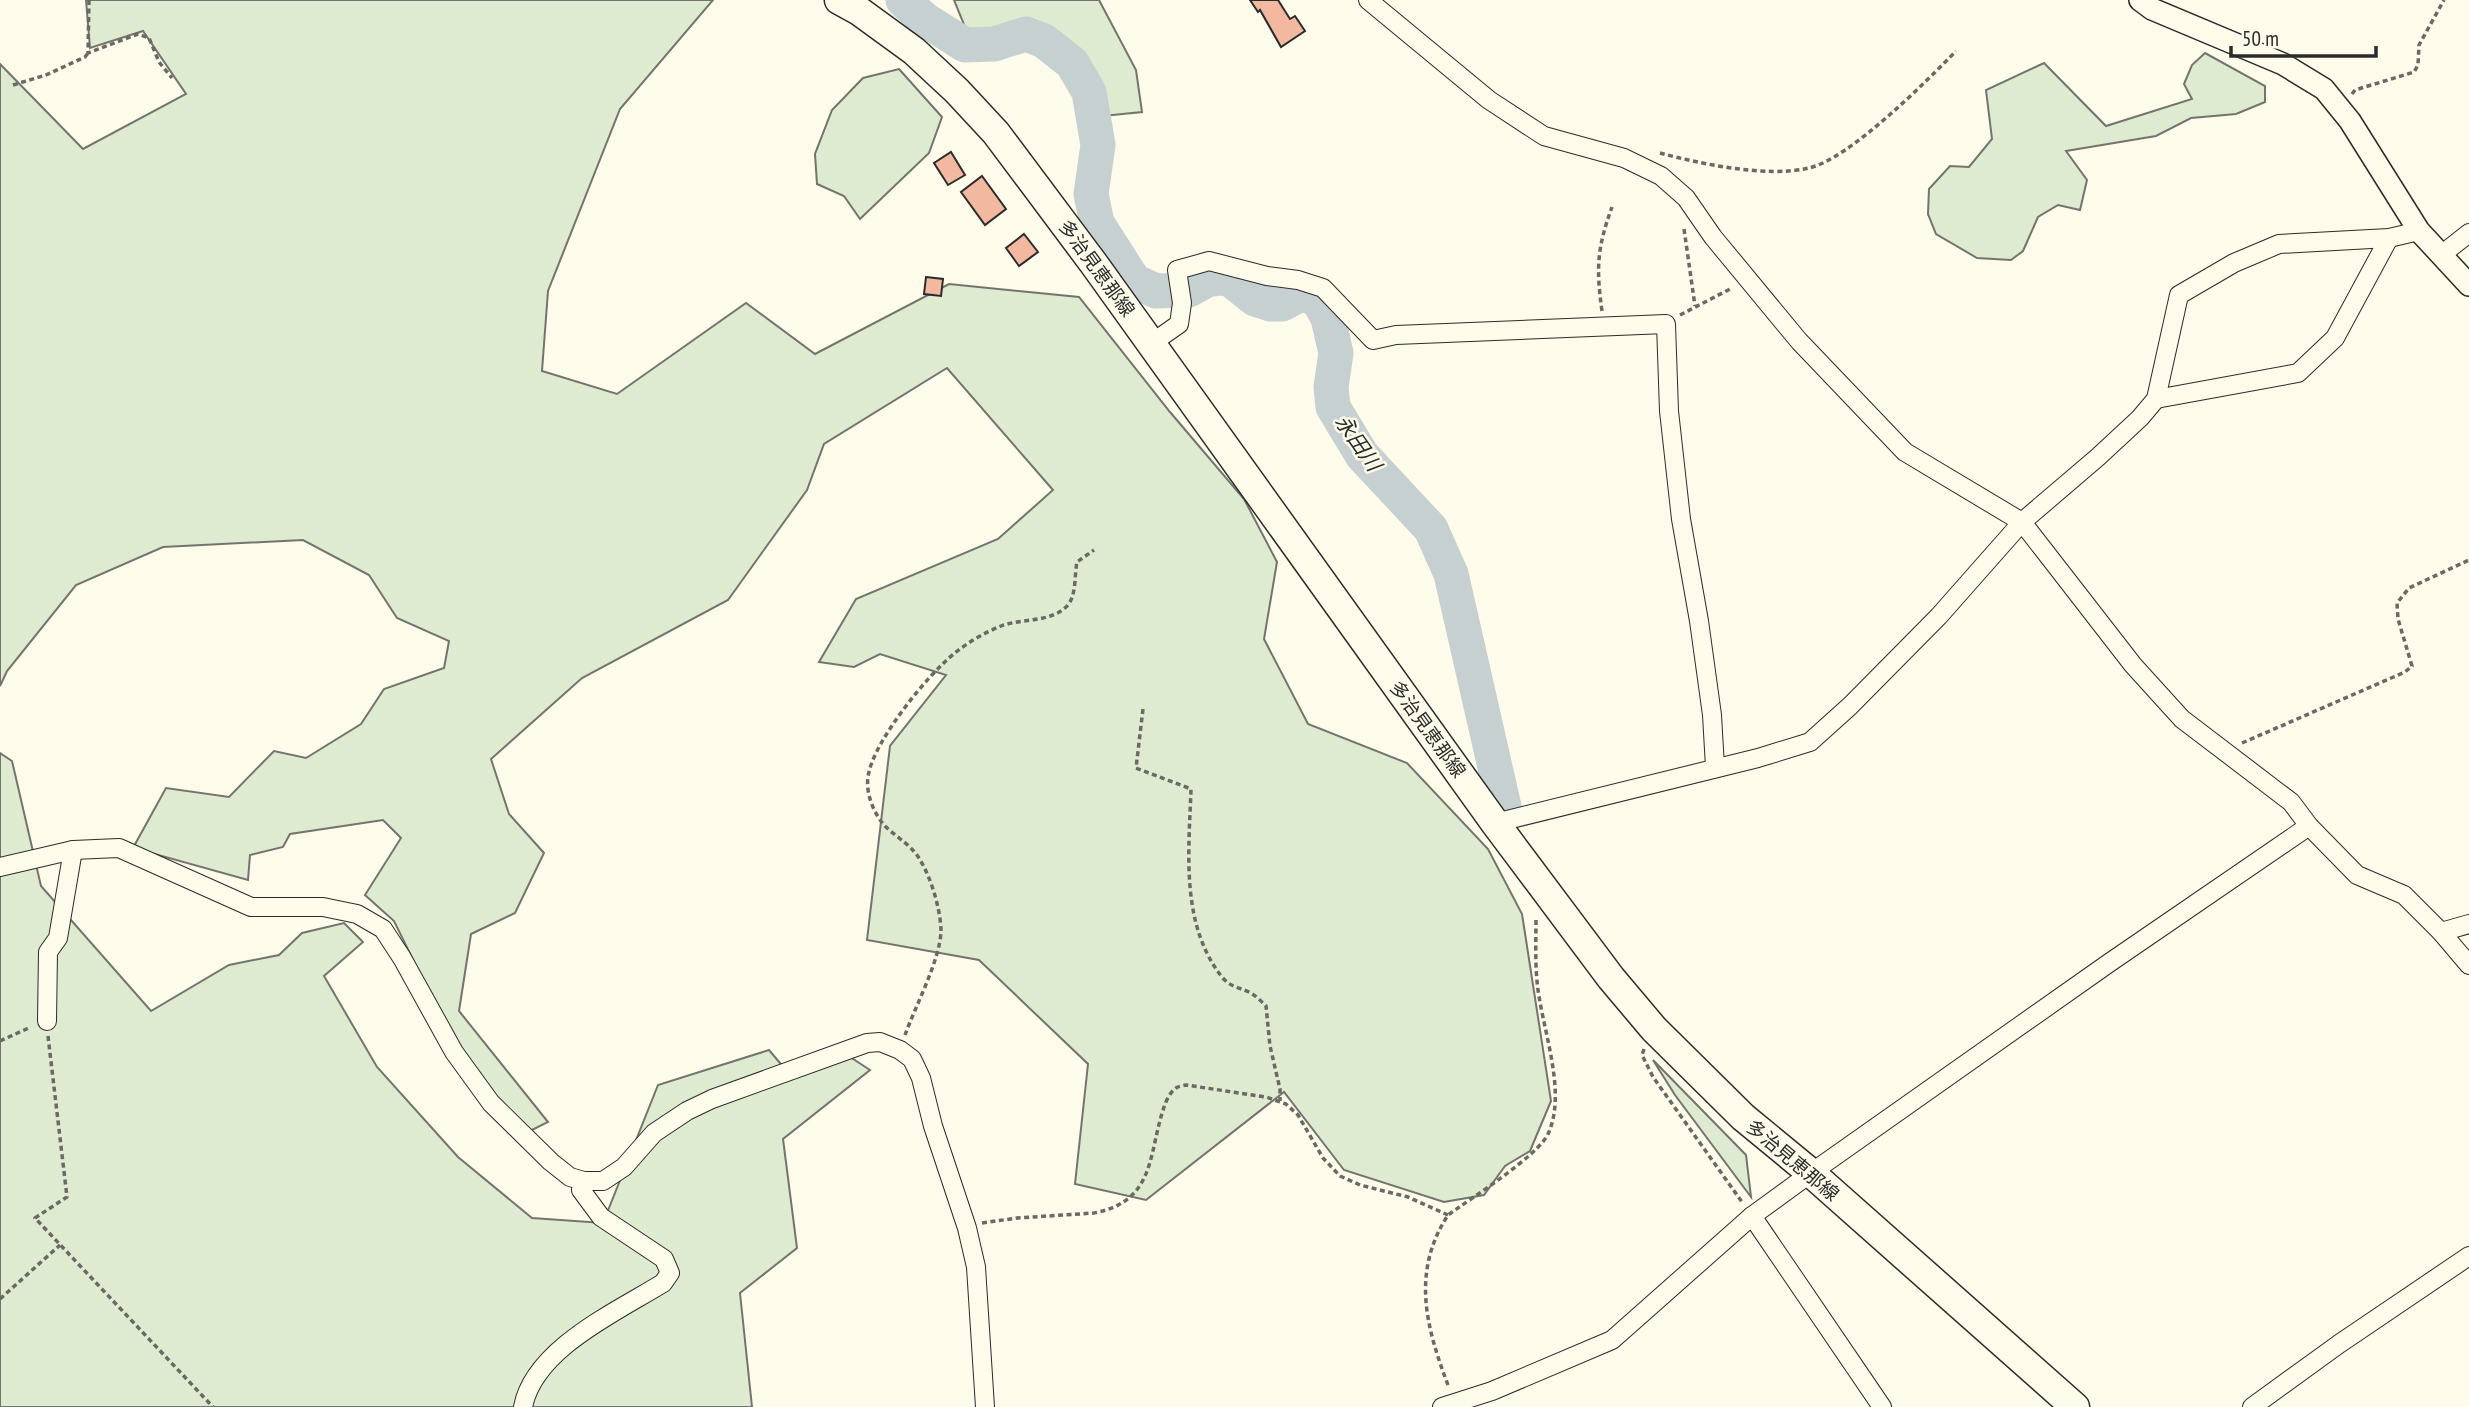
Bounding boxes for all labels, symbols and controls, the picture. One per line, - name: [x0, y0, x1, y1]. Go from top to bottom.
- scale bar: [2231, 14, 2376, 58]
- text: 50 m: [2242, 25, 2279, 52]
- street label: 多治見恵那線: [1054, 215, 1140, 321]
- water label: 永田川: [1329, 409, 1389, 478]
- street label: 多治見恵那線: [1385, 676, 1471, 782]
- street label: 多治見恵那線: [1742, 1114, 1844, 1206]

